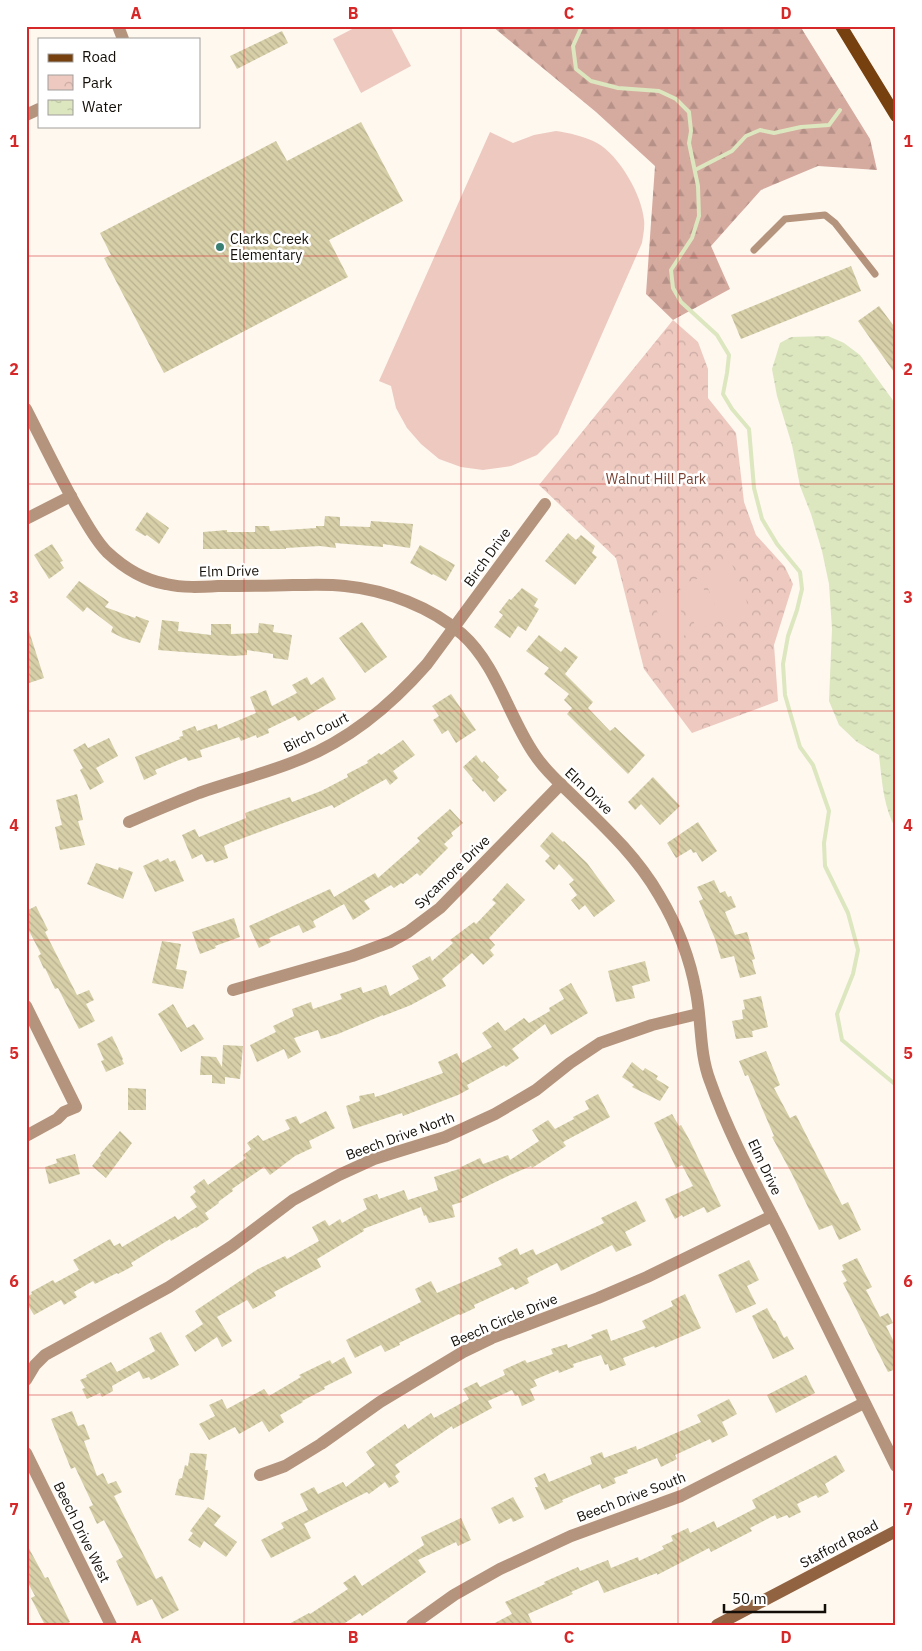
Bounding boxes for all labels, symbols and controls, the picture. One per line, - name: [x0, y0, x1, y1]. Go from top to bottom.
- text: A: [131, 3, 142, 23]
- text: B: [348, 3, 359, 23]
- text: C: [564, 3, 574, 23]
- text: D: [780, 3, 792, 23]
- legend: [38, 38, 200, 128]
- text: Road: [82, 47, 117, 66]
- text: Park: [82, 73, 112, 92]
- text: Water: [82, 97, 123, 116]
- text: 1: [9, 131, 19, 151]
- text: 1: [903, 131, 913, 151]
- place label: Clarks Creek Elementary: [230, 230, 310, 264]
- marker: Clarks Creek Elementary: [214, 241, 226, 253]
- text: 2: [9, 359, 19, 379]
- text: 2: [903, 359, 913, 379]
- park label: Walnut Hill Park: [606, 470, 707, 488]
- street label: Birch Drive: [460, 524, 515, 590]
- street label: Elm Drive: [199, 561, 259, 581]
- text: 3: [9, 587, 19, 607]
- text: 3: [903, 587, 913, 607]
- street label: Birch Court: [280, 708, 352, 756]
- street label: Elm Drive: [561, 764, 617, 819]
- text: 4: [9, 815, 19, 835]
- text: 4: [903, 815, 913, 835]
- street label: Sycamore Drive: [410, 831, 494, 913]
- text: 5: [9, 1043, 19, 1063]
- text: 5: [903, 1043, 913, 1063]
- street label: Beech Drive North: [343, 1108, 457, 1164]
- street label: Elm Drive: [744, 1136, 786, 1198]
- text: 6: [9, 1271, 19, 1291]
- text: 6: [903, 1271, 913, 1291]
- street label: Beech Circle Drive: [448, 1289, 560, 1351]
- street label: Beech Drive South: [574, 1468, 688, 1526]
- street label: Beech Drive West: [50, 1479, 114, 1586]
- text: 7: [9, 1499, 19, 1519]
- text: 7: [903, 1499, 913, 1519]
- street label: Stafford Road: [797, 1516, 881, 1572]
- scale bar: [724, 1581, 826, 1613]
- text: 50 m: [732, 1589, 767, 1608]
- text: A: [131, 1627, 142, 1647]
- text: B: [348, 1627, 359, 1647]
- text: C: [564, 1627, 574, 1647]
- text: D: [780, 1627, 792, 1647]

